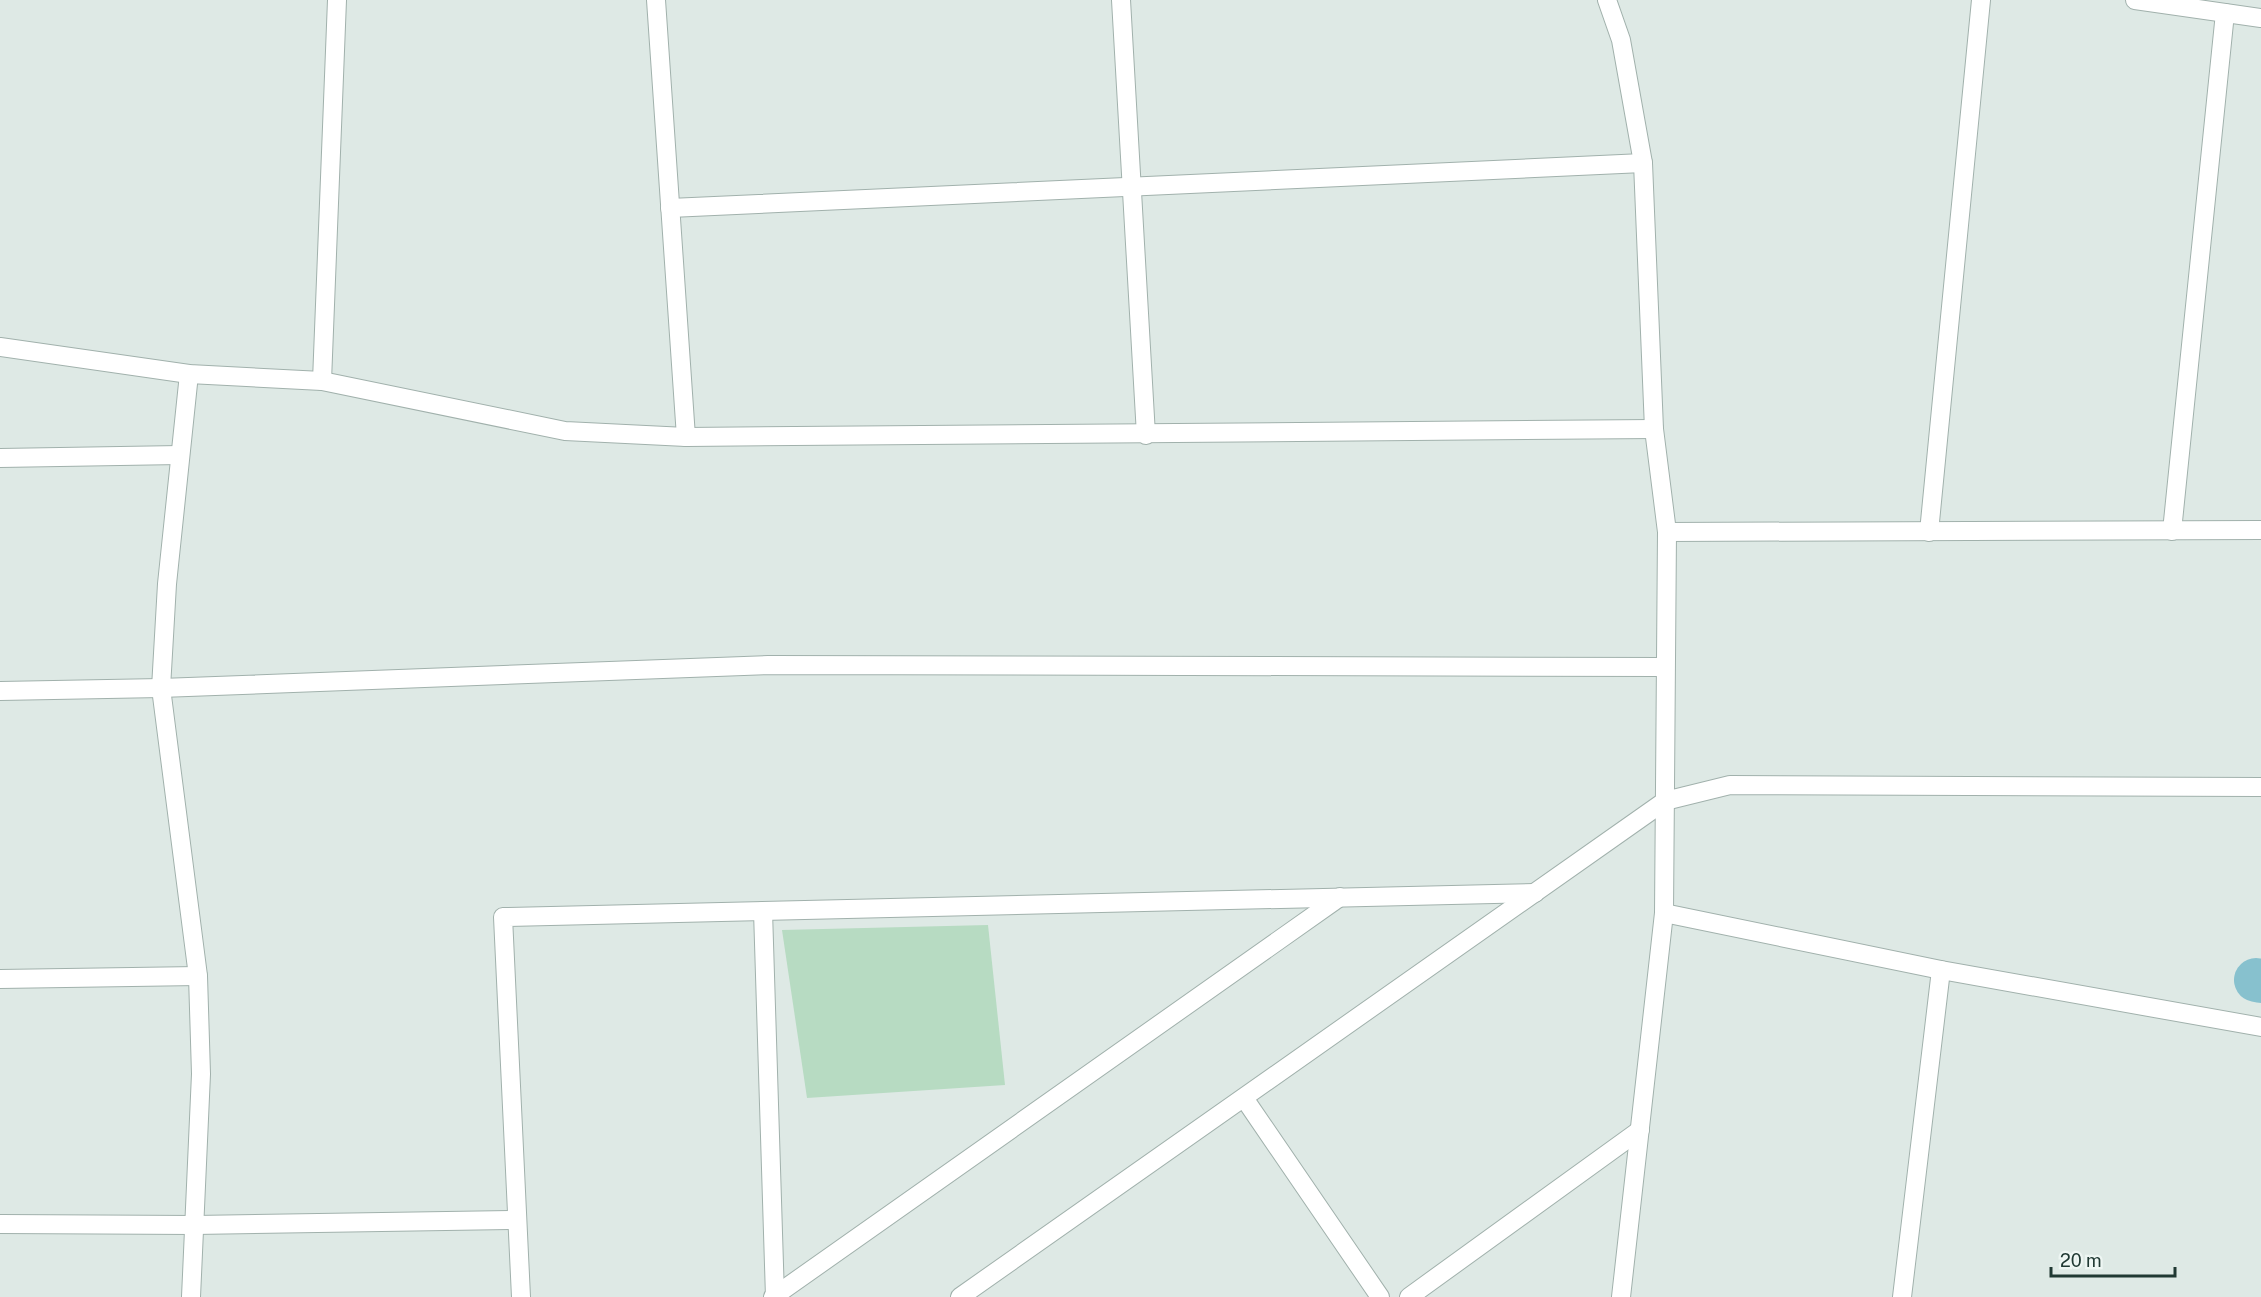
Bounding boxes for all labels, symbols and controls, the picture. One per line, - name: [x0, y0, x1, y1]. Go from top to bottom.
- scale bar: [2051, 1240, 2176, 1278]
- text: 20 m: [2060, 1250, 2102, 1271]

